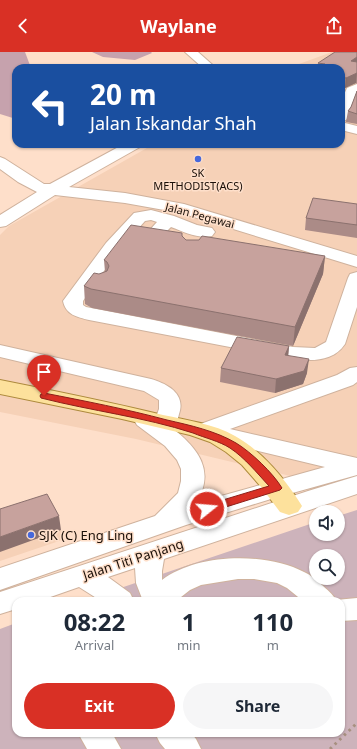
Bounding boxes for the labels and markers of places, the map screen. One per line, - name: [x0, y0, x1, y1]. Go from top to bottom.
- marker: SK METHODIST(ACS): [193, 154, 203, 164]
- place label: SK METHODIST(ACS): [153, 165, 243, 193]
- pin: [27, 355, 61, 396]
- place label: SJK (C) Eng Ling: [39, 526, 133, 544]
- marker: SJK (C) Eng Ling: [26, 530, 36, 540]

